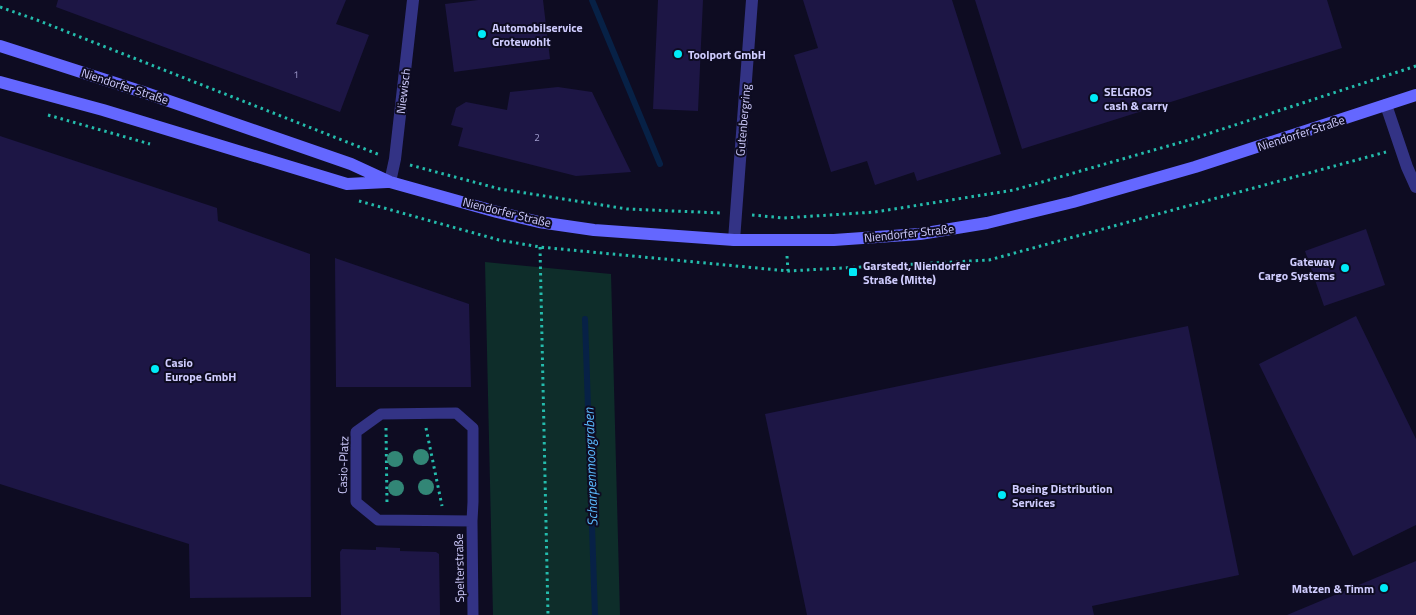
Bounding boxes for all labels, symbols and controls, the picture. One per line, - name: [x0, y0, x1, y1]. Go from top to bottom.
- place label: Automobilservice Grotewohlt: [492, 18, 583, 51]
- marker: Automobilservice Grotewohlt: [476, 28, 488, 40]
- place label: Toolport GmbH: [688, 45, 766, 64]
- marker: Toolport GmbH: [672, 48, 684, 60]
- street label: Niendorfer Straße: [79, 63, 171, 109]
- house number: 1: [293, 67, 299, 82]
- street label: Niewisch: [391, 67, 415, 115]
- place label: SELGROS cash & carry: [1104, 82, 1168, 115]
- street label: Gutenbergring: [730, 83, 756, 157]
- marker: SELGROS cash & carry: [1088, 92, 1100, 104]
- street label: Niendorfer Straße: [1255, 110, 1347, 156]
- house number: 2: [534, 130, 540, 145]
- street label: Niendorfer Straße: [461, 192, 553, 232]
- street label: Niendorfer Straße: [863, 219, 955, 247]
- place label: Gateway Cargo Systems: [1258, 252, 1335, 285]
- place label: Garstedt, Niendorfer Straße (Mitte): [863, 256, 971, 289]
- marker: Gateway Cargo Systems: [1339, 262, 1351, 274]
- marker: Garstedt, Niendorfer Straße (Mitte): [847, 266, 859, 278]
- place label: Casio Europe GmbH: [165, 353, 236, 386]
- marker: Casio Europe GmbH: [149, 363, 161, 375]
- water label: Scharpenmoorgraben: [577, 406, 603, 527]
- street label: Casio-Platz: [332, 436, 354, 494]
- place label: Boeing Distribution Services: [1012, 479, 1113, 512]
- marker: Boeing Distribution Services: [996, 489, 1008, 501]
- street label: Spelterstraße: [449, 533, 469, 603]
- place label: Matzen & Timm: [1292, 579, 1374, 598]
- marker: Matzen & Timm: [1378, 582, 1390, 594]

